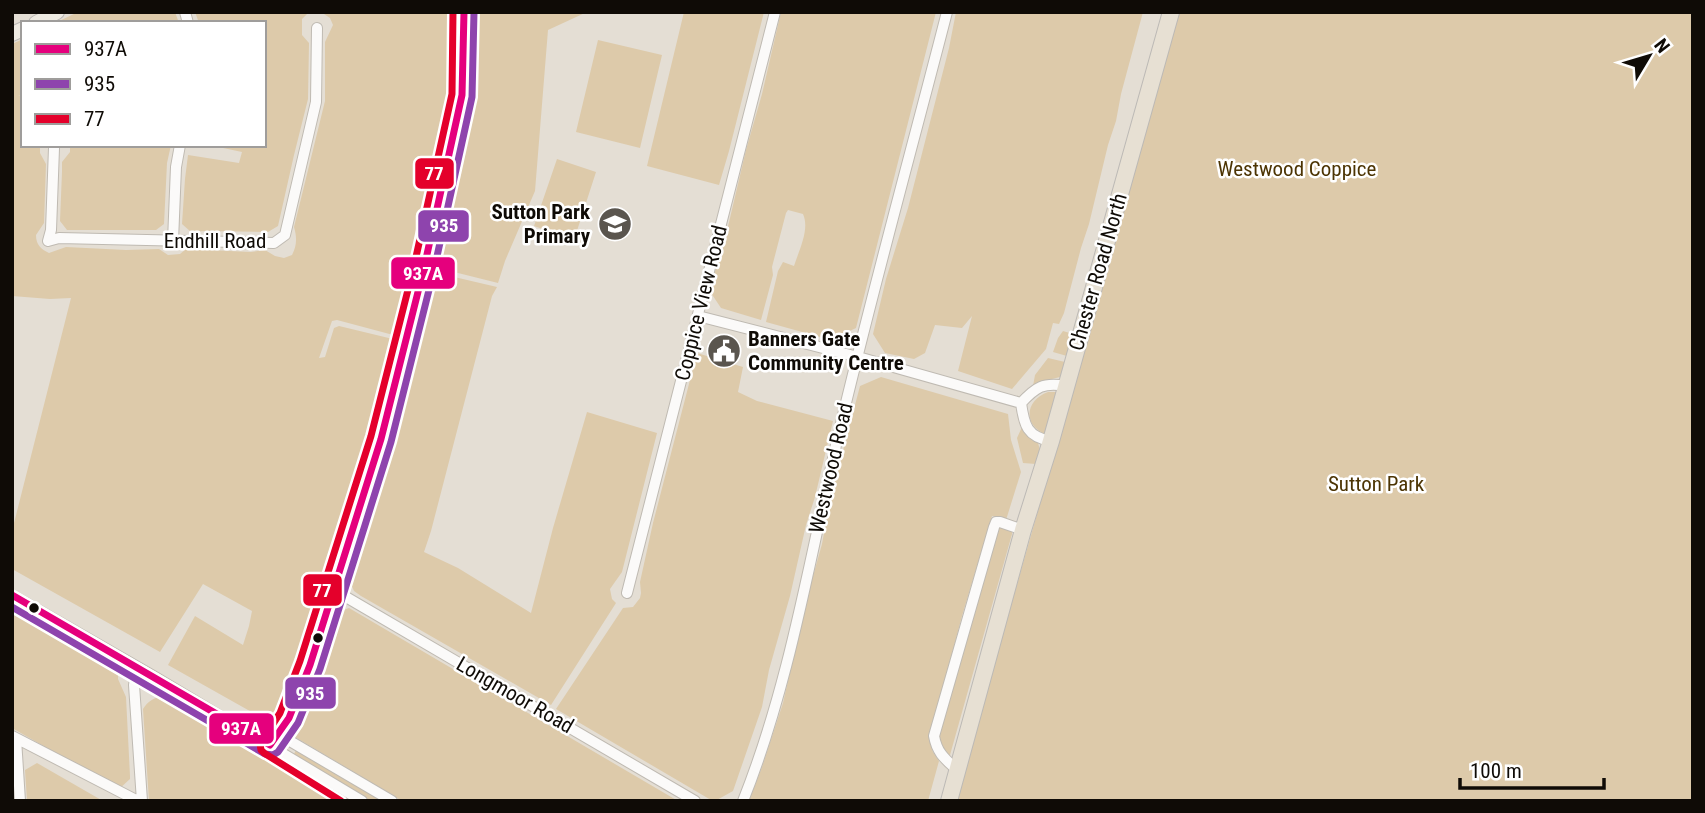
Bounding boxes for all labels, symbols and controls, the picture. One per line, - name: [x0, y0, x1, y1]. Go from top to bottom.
- legend: [21, 21, 266, 147]
- north arrow: [1614, 21, 1684, 91]
- text: N: [1649, 34, 1675, 58]
- text: 937A: [84, 37, 127, 61]
- text: 935: [84, 72, 115, 96]
- text: 77: [84, 107, 105, 131]
- line badge: 77: [414, 157, 455, 190]
- park label: Westwood Coppice: [1218, 157, 1377, 181]
- text: 77: [424, 162, 444, 185]
- street label: Chester Road North: [1064, 191, 1132, 353]
- place label: Sutton Park Primary: [491, 200, 591, 248]
- school or university icon: Sutton Park Primary: [596, 205, 634, 243]
- line badge: 935: [417, 209, 470, 243]
- text: 935: [430, 214, 458, 237]
- street label: Coppice View Road: [670, 223, 732, 383]
- street label: Endhill Road: [164, 229, 266, 253]
- line badge: 937A: [390, 256, 456, 290]
- text: 937A: [403, 262, 444, 285]
- place label: Banners Gate Community Centre: [748, 327, 904, 375]
- public building icon: Banners Gate Community Centre: [705, 332, 743, 370]
- street label: Westwood Road: [804, 400, 858, 536]
- park label: Sutton Park: [1328, 472, 1425, 496]
- line badge: 77: [302, 573, 343, 607]
- text: 77: [312, 579, 332, 602]
- unlabelled marker: [27, 601, 41, 615]
- unlabelled marker: [311, 631, 325, 645]
- street label: Longmoor Road: [452, 652, 578, 738]
- line badge: 935: [284, 676, 337, 710]
- text: 935: [296, 682, 324, 705]
- line badge: 937A: [208, 712, 275, 745]
- text: 937A: [221, 717, 262, 740]
- scale bar: [1460, 746, 1604, 790]
- text: 100 m: [1470, 759, 1522, 783]

